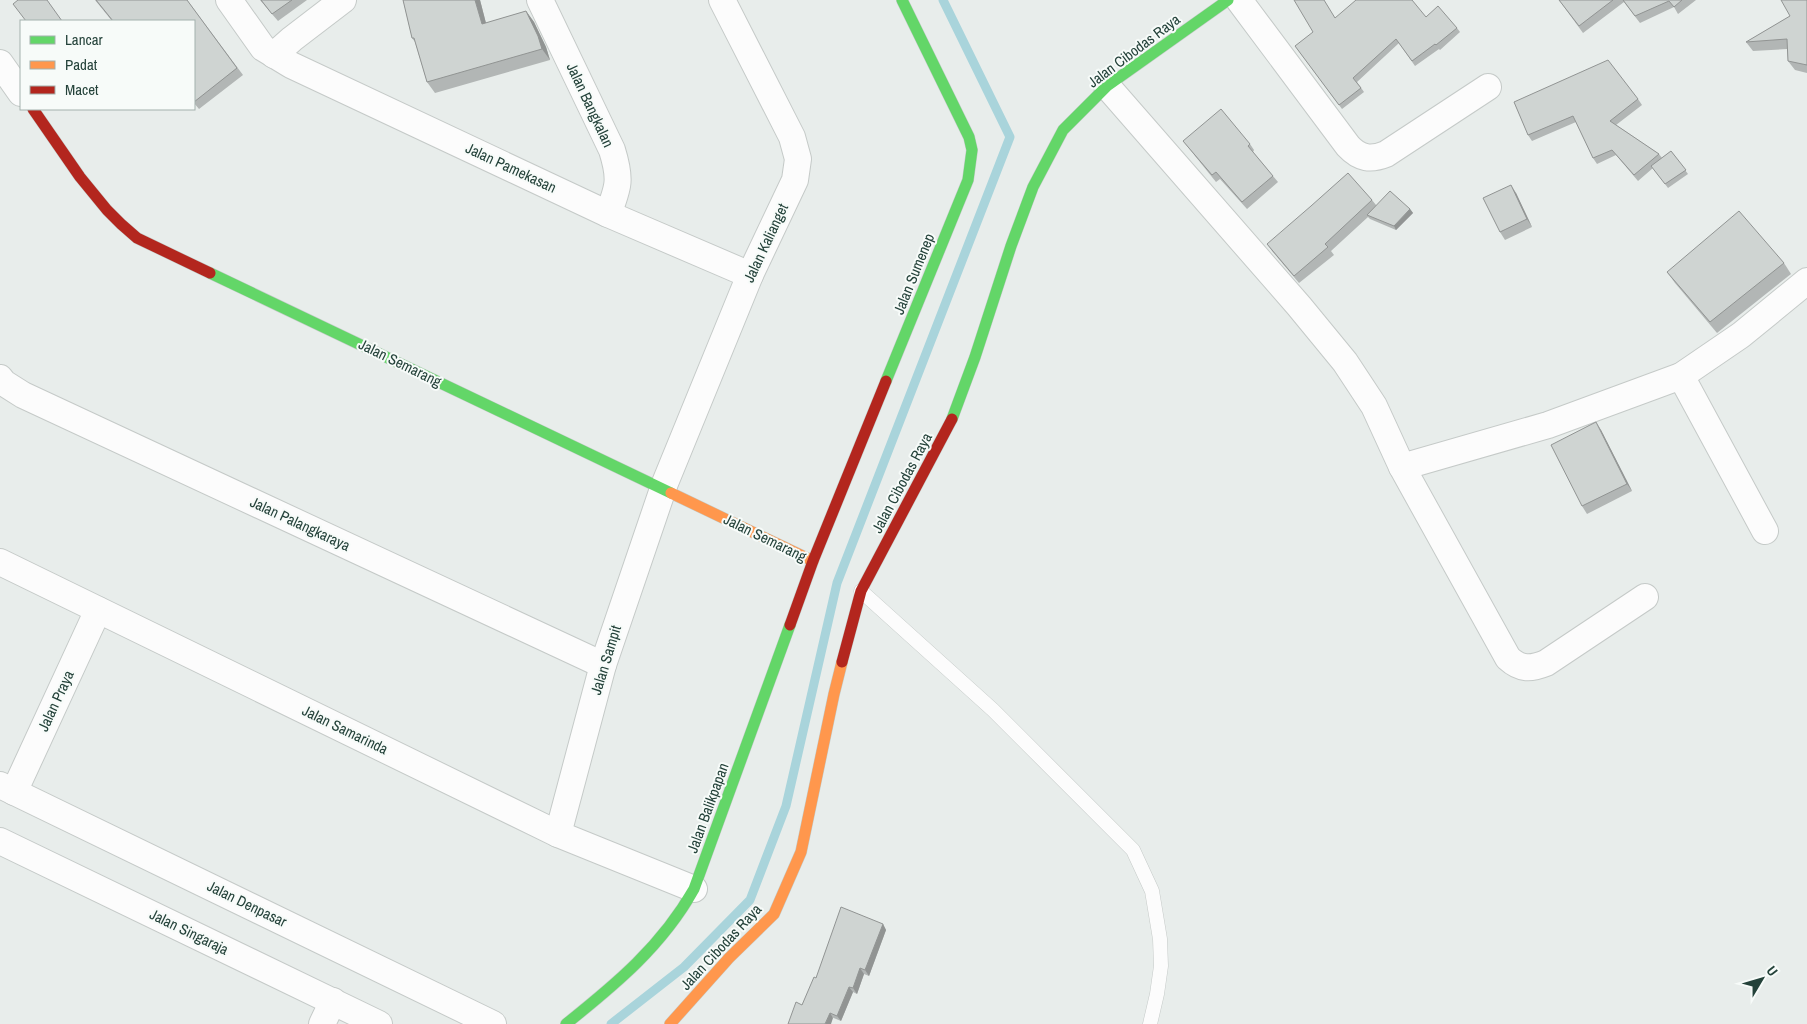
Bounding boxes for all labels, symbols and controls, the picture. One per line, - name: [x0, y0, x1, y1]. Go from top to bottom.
- street label: Jalan Cibodas Raya: [1083, 9, 1184, 92]
- legend: [20, 20, 195, 110]
- text: Lancar: [65, 29, 103, 50]
- text: Padat: [65, 54, 98, 75]
- street label: Jalan Bangkalan: [562, 59, 619, 150]
- text: Macet: [65, 79, 99, 100]
- street label: Jalan Pamekasan: [462, 137, 560, 198]
- street label: Jalan Kalianget: [738, 199, 793, 286]
- street label: Jalan Sumenep: [888, 230, 939, 317]
- street label: Jalan Semarang: [355, 333, 445, 392]
- street label: Jalan Cibodas Raya: [866, 429, 937, 537]
- street label: Jalan Palangkaraya: [247, 491, 354, 556]
- street label: Jalan Semarang: [720, 508, 810, 567]
- street label: Jalan Sampit: [585, 622, 626, 697]
- street label: Jalan Praya: [32, 667, 79, 735]
- street label: Jalan Samarinda: [299, 700, 392, 759]
- street label: Jalan Balikpapan: [682, 760, 734, 856]
- street label: Jalan Denpasar: [204, 875, 291, 932]
- street label: Jalan Cibodas Raya: [675, 899, 766, 994]
- street label: Jalan Singaraja: [146, 903, 232, 960]
- north arrow: [1737, 954, 1787, 1004]
- text: U: [1763, 962, 1782, 980]

